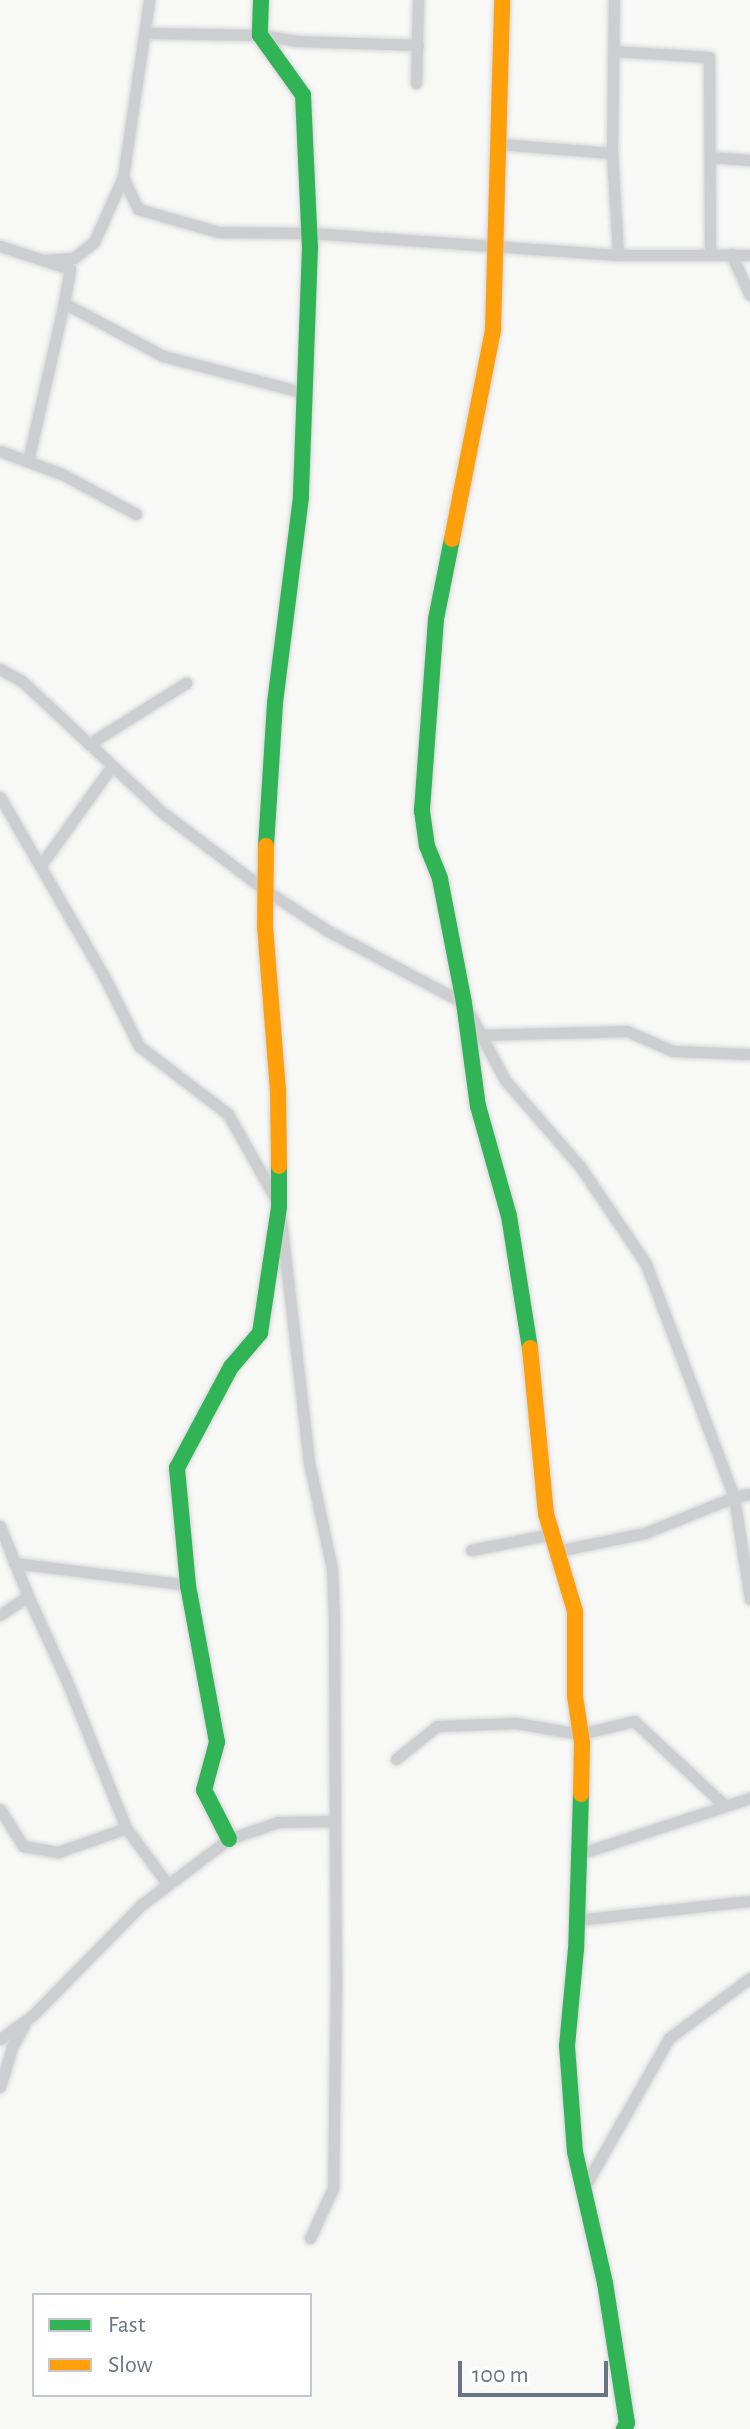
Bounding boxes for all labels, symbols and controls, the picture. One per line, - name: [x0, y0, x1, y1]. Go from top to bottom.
- legend: [32, 2293, 312, 2397]
- text: Fast: [108, 2313, 145, 2337]
- scale bar: [462, 2345, 612, 2395]
- text: Slow: [108, 2353, 153, 2377]
- text: 100 m: [472, 2363, 529, 2387]

